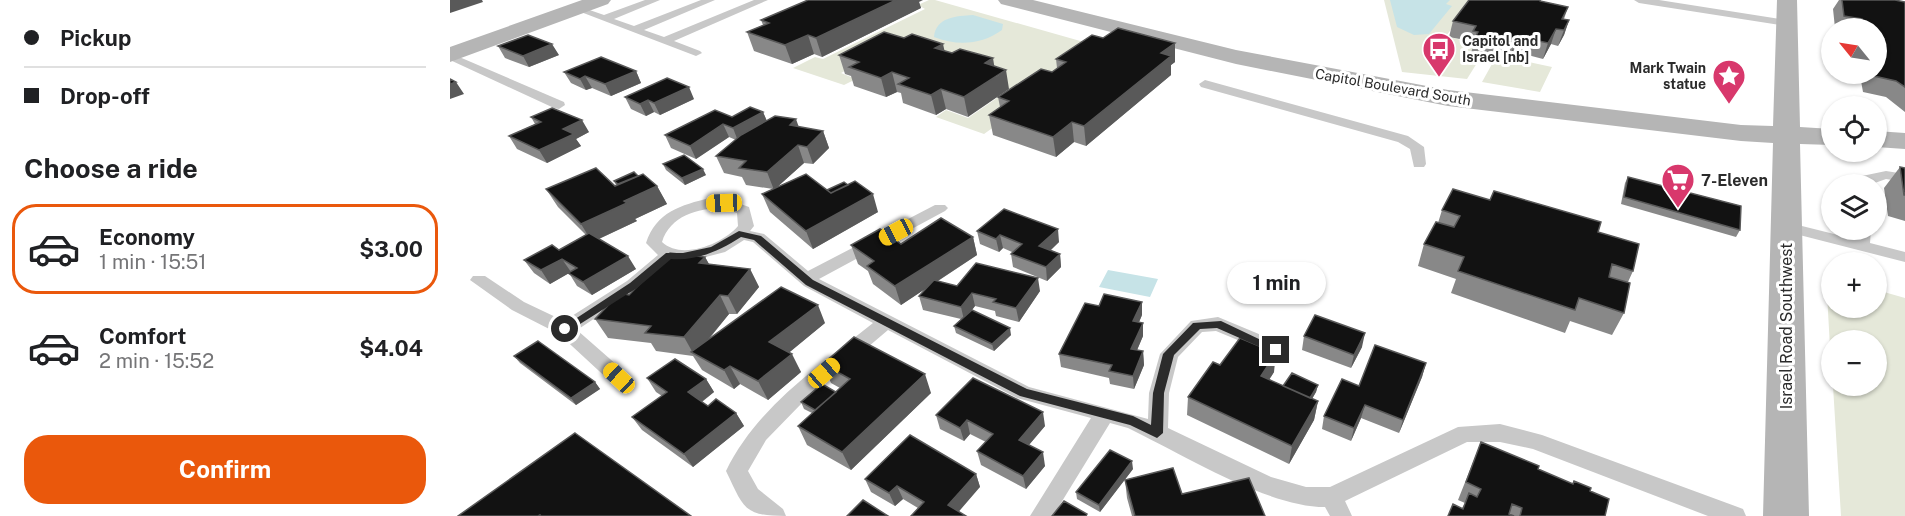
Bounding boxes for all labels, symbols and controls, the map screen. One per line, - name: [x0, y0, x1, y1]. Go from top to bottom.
- north arrow: [1821, 18, 1887, 84]
- map controls: [1821, 18, 1887, 396]
- text: Pickup: [60, 25, 131, 51]
- bus stop icon: Capitol and Israel [nb]: [1421, 31, 1457, 78]
- place label: Capitol and Israel [nb]: [1462, 33, 1538, 65]
- place icon: Mark Twain statue: [1711, 58, 1747, 105]
- place label: Mark Twain statue: [1630, 60, 1706, 92]
- street label: Capitol Boulevard South: [1314, 65, 1472, 109]
- text: Drop-off: [60, 83, 150, 109]
- button: locate: [1821, 96, 1887, 162]
- text: Choose a ride: [24, 152, 198, 184]
- supermarket icon: 7-Eleven: [1660, 162, 1696, 209]
- place label: 7-Eleven: [1701, 171, 1768, 190]
- button: layers: [1821, 174, 1887, 240]
- car: [706, 193, 742, 213]
- car: [876, 216, 916, 248]
- icon: car: [27, 222, 81, 276]
- text: Economy: [99, 224, 195, 250]
- text: $3.00: [359, 236, 423, 262]
- street label: Israel Road Southwest: [1777, 243, 1796, 409]
- text: 1 min · 15:51: [99, 250, 207, 274]
- button: +: [1821, 252, 1887, 318]
- callout: 1 min: [1226, 263, 1326, 305]
- text: 1 min: [1252, 271, 1301, 295]
- route start: [551, 315, 578, 342]
- icon: car: [27, 321, 81, 375]
- text: Comfort: [99, 323, 186, 349]
- button: −: [1821, 330, 1887, 396]
- text: $4.04: [359, 335, 423, 361]
- route end: [1262, 336, 1289, 363]
- text: 2 min · 15:52: [99, 349, 214, 373]
- car: [805, 354, 843, 392]
- car: [600, 359, 638, 397]
- button: Confirm: [24, 435, 426, 504]

